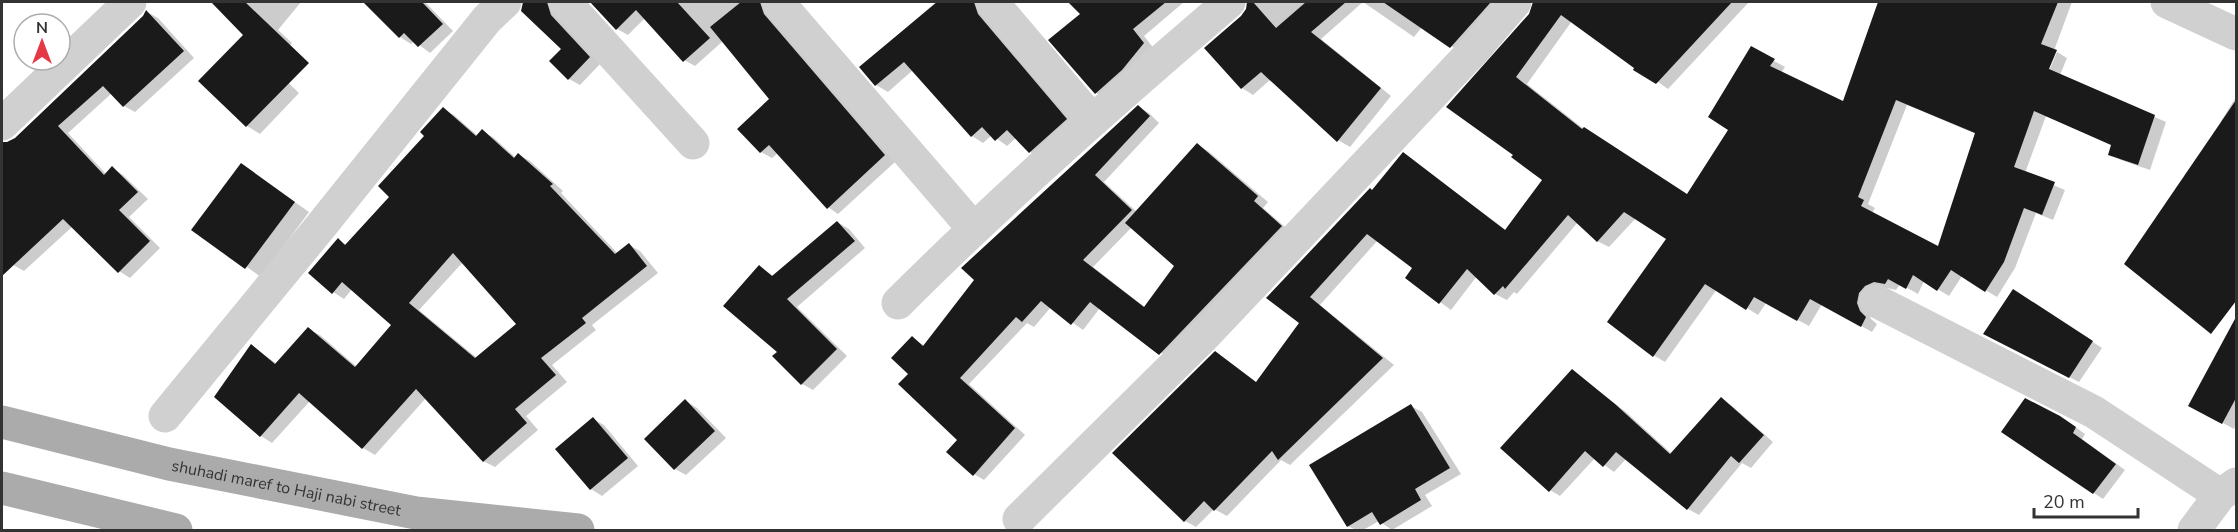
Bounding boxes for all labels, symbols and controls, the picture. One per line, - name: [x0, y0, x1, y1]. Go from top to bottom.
- north arrow: [12, 12, 72, 72]
- text: N: [36, 17, 48, 39]
- street label: shuhadi maref to Haji nabi street: [170, 455, 403, 522]
- scale bar: [2034, 481, 2138, 519]
- text: 20 m: [2043, 490, 2085, 514]

